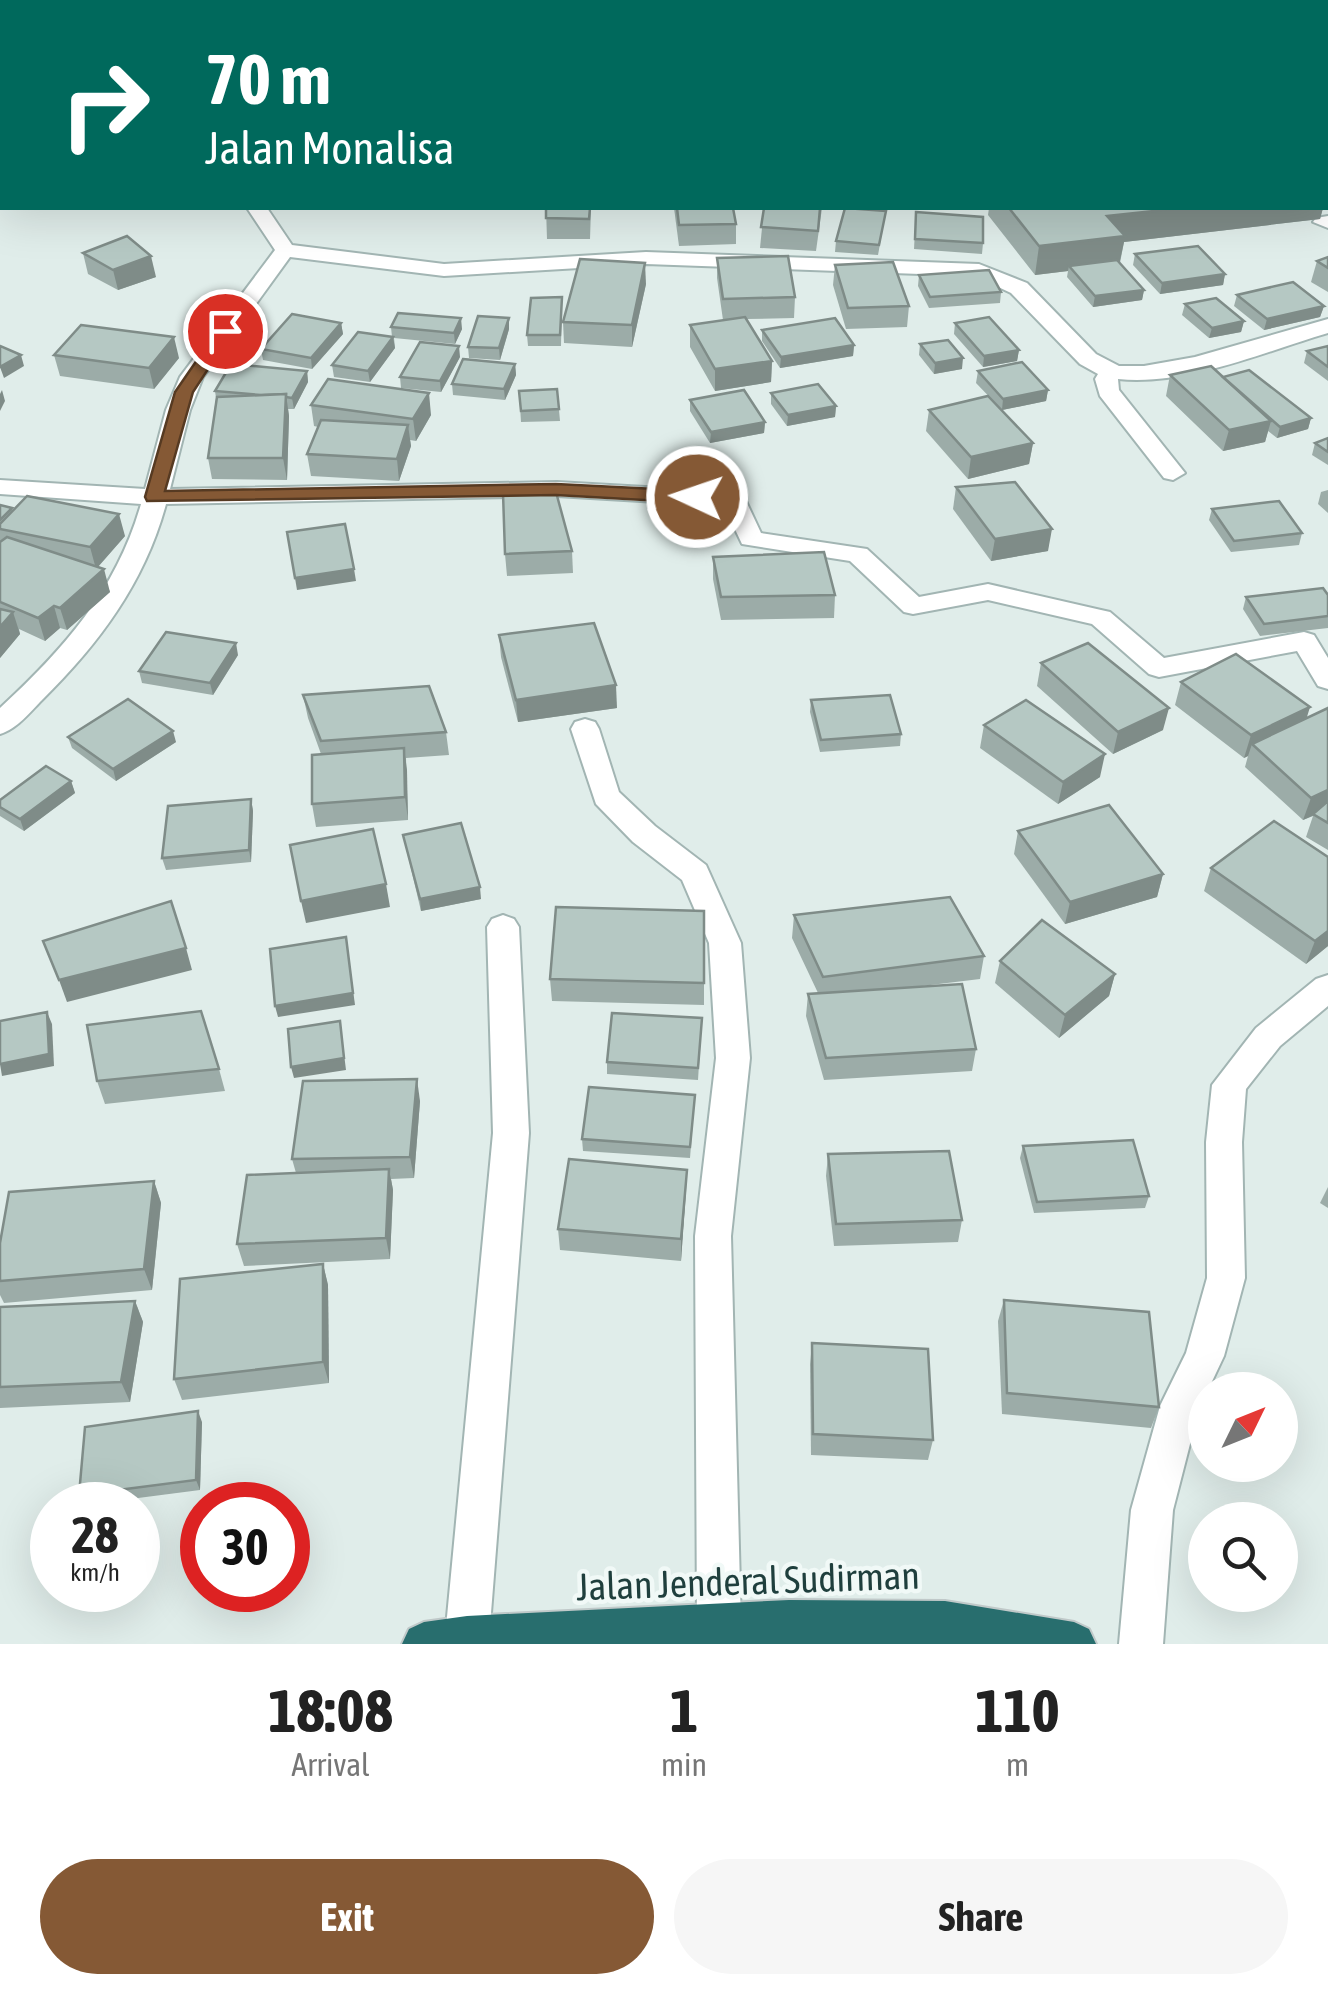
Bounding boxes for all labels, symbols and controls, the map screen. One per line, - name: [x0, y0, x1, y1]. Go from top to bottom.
- text: 70 m: [205, 39, 331, 119]
- icon: right: [40, 40, 170, 170]
- text: Jalan Monalisa: [205, 122, 454, 174]
- pin: [183, 289, 268, 374]
- icon: arrive: [198, 304, 253, 359]
- position arrow: [645, 445, 749, 549]
- north arrow: [1188, 1372, 1298, 1482]
- map controls: [1188, 1372, 1298, 1612]
- speed limit sign: 30: [180, 1482, 310, 1612]
- button: search: [1188, 1502, 1298, 1612]
- text: 28: [71, 1506, 118, 1564]
- street label: Jalan Jenderal Sudirman: [576, 1554, 920, 1608]
- text: km/h: [70, 1558, 120, 1586]
- text: 18:08: [268, 1676, 393, 1745]
- text: 1: [670, 1676, 698, 1745]
- text: 110: [975, 1676, 1060, 1745]
- text: Arrival: [291, 1746, 370, 1783]
- text: min: [661, 1746, 707, 1783]
- text: m: [1006, 1746, 1029, 1783]
- button: Exit: [40, 1859, 654, 1974]
- button: Share: [674, 1859, 1288, 1974]

